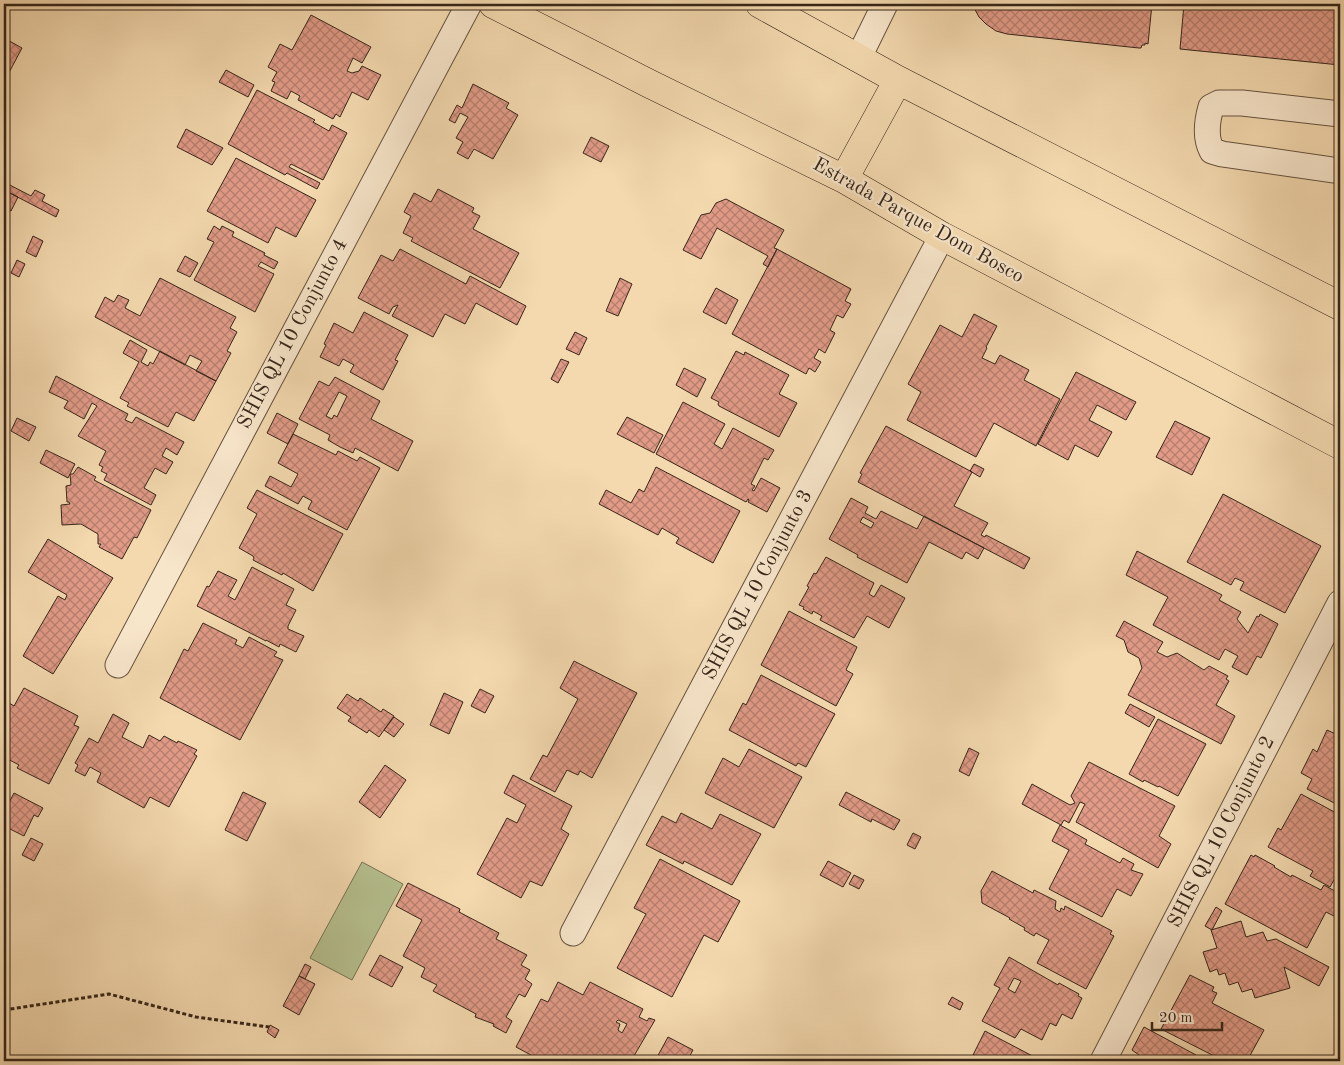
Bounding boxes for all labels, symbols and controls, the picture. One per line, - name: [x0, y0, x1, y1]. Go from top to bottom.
- street label: Estrada Parque Dom Bosco: [809, 155, 1027, 287]
- street label: SHIS QL 10 Conjunto 4: [234, 236, 352, 432]
- street label: SHIS QL 10 Conjunto 3: [699, 487, 817, 683]
- street label: SHIS QL 10 Conjunto 2: [1165, 733, 1279, 931]
- scale bar: [1152, 1000, 1222, 1032]
- text: 20 m: [1159, 1011, 1193, 1026]

